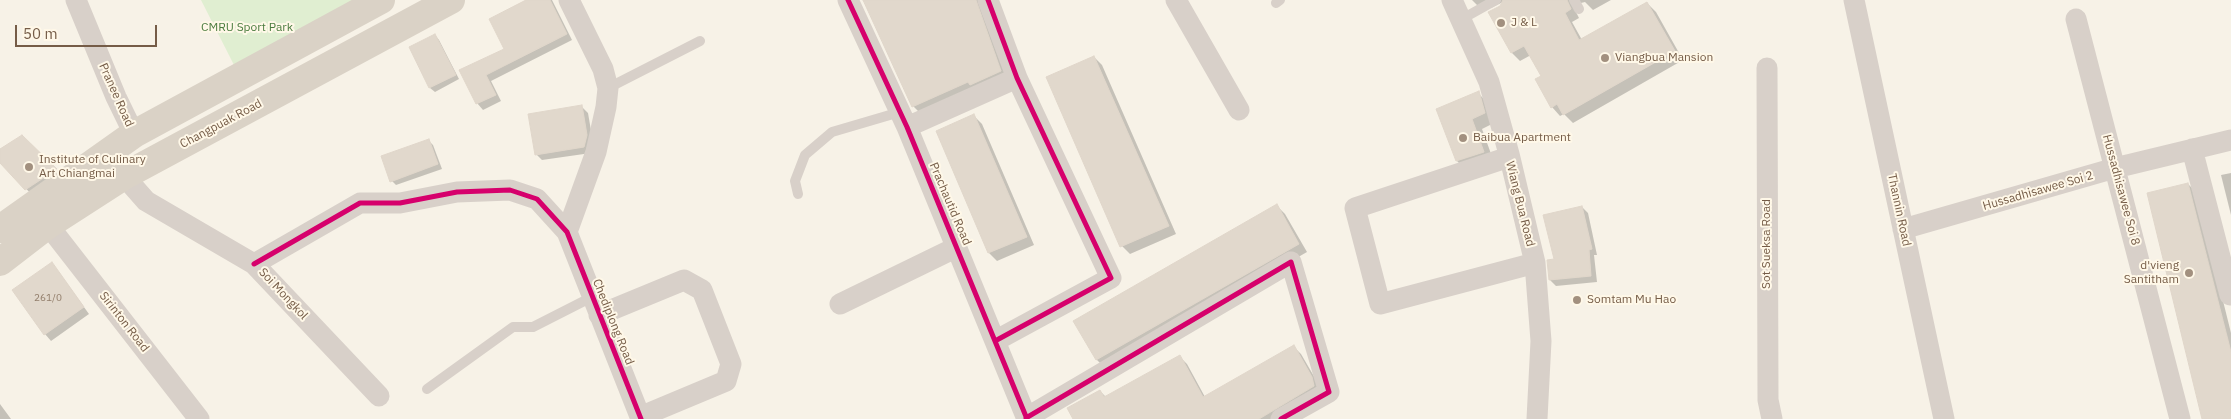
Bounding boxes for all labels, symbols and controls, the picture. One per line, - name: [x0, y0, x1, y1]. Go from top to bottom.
- scale bar: [18, 15, 160, 47]
- place label: J & L: [1511, 16, 1537, 30]
- marker: J & L: [1495, 17, 1507, 29]
- park label: CMRU Sport Park: [201, 21, 293, 35]
- text: 50 m: [23, 24, 58, 43]
- place label: Viangbua Mansion: [1615, 51, 1713, 65]
- marker: Viangbua Mansion: [1599, 52, 1611, 64]
- street label: Pranee Road: [96, 61, 136, 129]
- street label: Changpuak Road: [178, 96, 264, 152]
- place label: Baibua Apartment: [1473, 131, 1571, 145]
- marker: Baibua Apartment: [1457, 132, 1469, 144]
- street label: Hussadhisawee Soi 8: [2099, 133, 2143, 247]
- place label: Institute of Culinary Art Chiangmai: [39, 153, 146, 181]
- street label: Prachautid Road: [926, 160, 974, 248]
- street label: Wiang Bua Road: [1502, 160, 1538, 248]
- marker: Institute of Culinary Art Chiangmai: [23, 161, 35, 173]
- street label: Hussadhisawee Soi 2: [1981, 168, 2095, 214]
- street label: Thannin Road: [1884, 172, 1914, 248]
- street label: Sot Sueksa Road: [1760, 199, 1774, 289]
- place label: d'vieng Santitham: [2124, 259, 2179, 287]
- street label: Soi Mongkol: [255, 265, 311, 323]
- marker: d'vieng Santitham: [2183, 267, 2195, 279]
- street label: Chediplong Road: [589, 277, 637, 367]
- street label: Sirinton Road: [96, 289, 152, 355]
- house number: 261/0: [34, 292, 62, 304]
- place label: Somtam Mu Hao: [1587, 293, 1676, 307]
- marker: Somtam Mu Hao: [1571, 294, 1583, 306]

